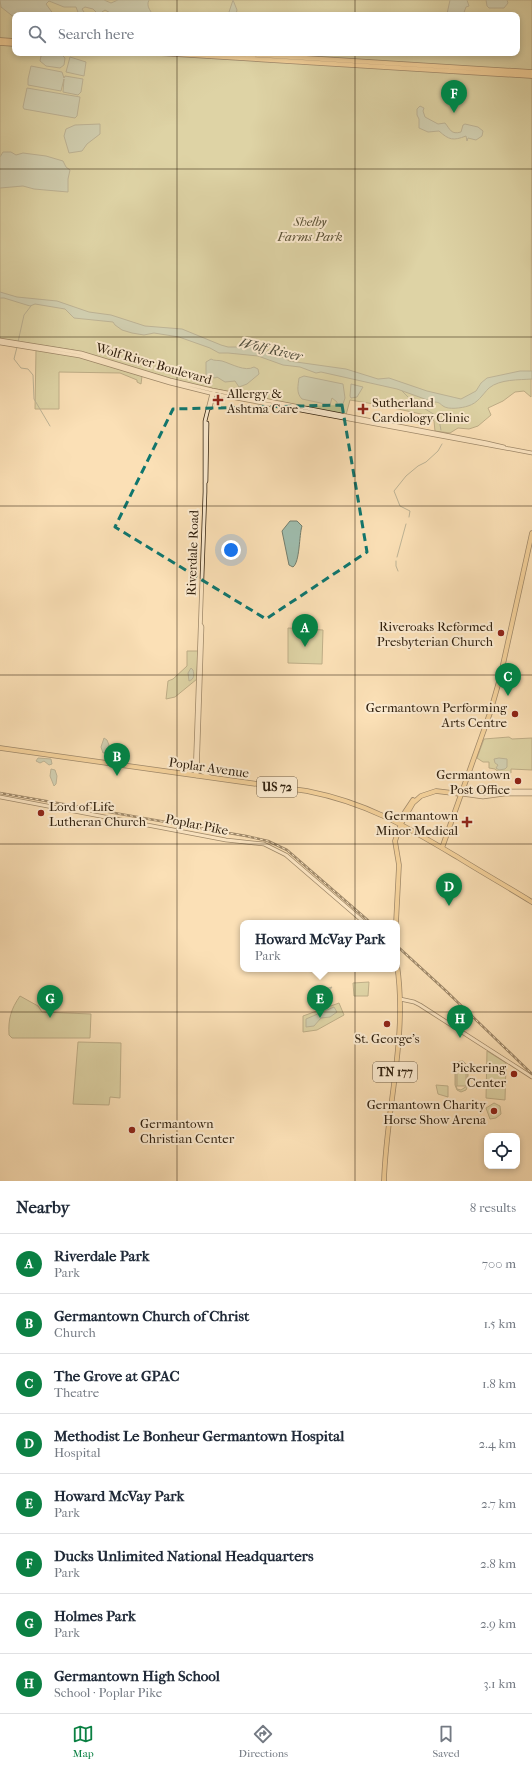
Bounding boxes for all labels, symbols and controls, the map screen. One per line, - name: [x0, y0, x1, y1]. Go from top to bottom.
- search box: [12, 12, 520, 56]
- icon: search: [26, 23, 48, 45]
- text: Search here: [58, 25, 134, 43]
- pin: F: [441, 80, 467, 113]
- park label: Shelby Farms Park: [276, 214, 343, 244]
- water label: Wolf River: [238, 334, 306, 365]
- street label: Wolf River Boulevard: [93, 339, 214, 387]
- place label: Allergy & Ashtma Care: [226, 386, 299, 416]
- marker: Allergy & Ashtma Care: [212, 394, 224, 406]
- place label: Sutherland Cardiology Clinic: [372, 395, 470, 425]
- marker: Sutherland Cardiology Clinic: [357, 403, 369, 415]
- street label: Riverdale Road: [184, 509, 202, 596]
- your location: [221, 540, 241, 560]
- pin: A: [292, 614, 318, 647]
- place label: Riveroaks Reformed Presbyterian Church: [377, 619, 494, 649]
- marker: Riveroaks Reformed Presbyterian Church: [496, 628, 506, 638]
- pin: C: [495, 663, 521, 696]
- place label: Germantown Performing Arts Centre: [366, 700, 508, 730]
- marker: Germantown Performing Arts Centre: [510, 709, 520, 719]
- pin: B: [104, 743, 130, 776]
- street label: Poplar Avenue: [168, 754, 251, 781]
- place label: Germantown Post Office: [436, 767, 511, 797]
- marker: Germantown Post Office: [513, 776, 523, 786]
- road number: US 72: [257, 777, 297, 797]
- place label: Lord of Life Lutheran Church: [49, 799, 147, 829]
- marker: Lord of Life Lutheran Church: [36, 808, 46, 818]
- place label: Germantown Minor Medical: [376, 808, 458, 838]
- street label: Poplar Pike: [164, 811, 230, 838]
- marker: Germantown Minor Medical: [461, 816, 473, 828]
- pin: D: [436, 873, 462, 906]
- popup: [240, 920, 400, 972]
- text: Howard McVay Park: [255, 930, 385, 948]
- text: Park: [255, 948, 281, 963]
- pin: G: [37, 985, 63, 1018]
- pin: E: [307, 985, 333, 1018]
- pin: H: [447, 1005, 473, 1038]
- marker: St. George's: [382, 1019, 392, 1029]
- place label: St. George's: [354, 1031, 420, 1046]
- place label: Pickering Center: [452, 1060, 507, 1090]
- road number: TN 177: [373, 1062, 417, 1082]
- marker: Pickering Center: [509, 1069, 519, 1079]
- place label: Germantown Charity Horse Show Arena: [367, 1097, 487, 1127]
- marker: Germantown Charity Horse Show Arena: [489, 1106, 499, 1116]
- place label: Germantown Christian Center: [140, 1116, 235, 1146]
- marker: Germantown Christian Center: [127, 1125, 137, 1135]
- map controls: [484, 1133, 520, 1169]
- button: locate: [484, 1133, 520, 1169]
- text: Nearby: [16, 1197, 70, 1217]
- text: 8 results: [470, 1200, 516, 1215]
- text: Riverdale Park: [54, 1247, 149, 1265]
- text: A: [25, 1256, 33, 1271]
- text: 700 m: [482, 1256, 516, 1271]
- text: Park: [54, 1265, 80, 1280]
- text: Germantown Church of Christ: [54, 1307, 249, 1325]
- text: B: [25, 1316, 33, 1331]
- text: 1.5 km: [483, 1316, 516, 1331]
- text: Church: [54, 1325, 96, 1340]
- text: The Grove at GPAC: [54, 1367, 180, 1385]
- text: C: [25, 1376, 33, 1391]
- text: 1.8 km: [482, 1376, 516, 1391]
- text: Theatre: [54, 1385, 99, 1400]
- text: Methodist Le Bonheur Germantown Hospital: [54, 1427, 344, 1445]
- text: D: [24, 1436, 34, 1451]
- text: 2.4 km: [479, 1436, 516, 1451]
- text: Hospital: [54, 1445, 101, 1460]
- text: Howard McVay Park: [54, 1487, 184, 1505]
- text: E: [25, 1496, 33, 1511]
- text: 2.7 km: [481, 1496, 516, 1511]
- text: Park: [54, 1505, 80, 1520]
- text: Ducks Unlimited National Headquarters: [54, 1547, 314, 1565]
- text: F: [26, 1556, 32, 1571]
- text: 2.8 km: [480, 1556, 516, 1571]
- text: Park: [54, 1565, 80, 1580]
- text: Holmes Park: [54, 1607, 136, 1625]
- text: G: [24, 1616, 34, 1631]
- text: 2.9 km: [480, 1616, 516, 1631]
- text: Park: [54, 1625, 80, 1640]
- text: Germantown High School: [54, 1667, 220, 1685]
- text: H: [24, 1676, 34, 1691]
- text: 3.1 km: [483, 1676, 516, 1691]
- text: School · Poplar Pike: [54, 1685, 162, 1700]
- tab: Map: [72, 1723, 94, 1760]
- tab: Directions: [239, 1723, 288, 1760]
- tab: Saved: [432, 1723, 460, 1760]

